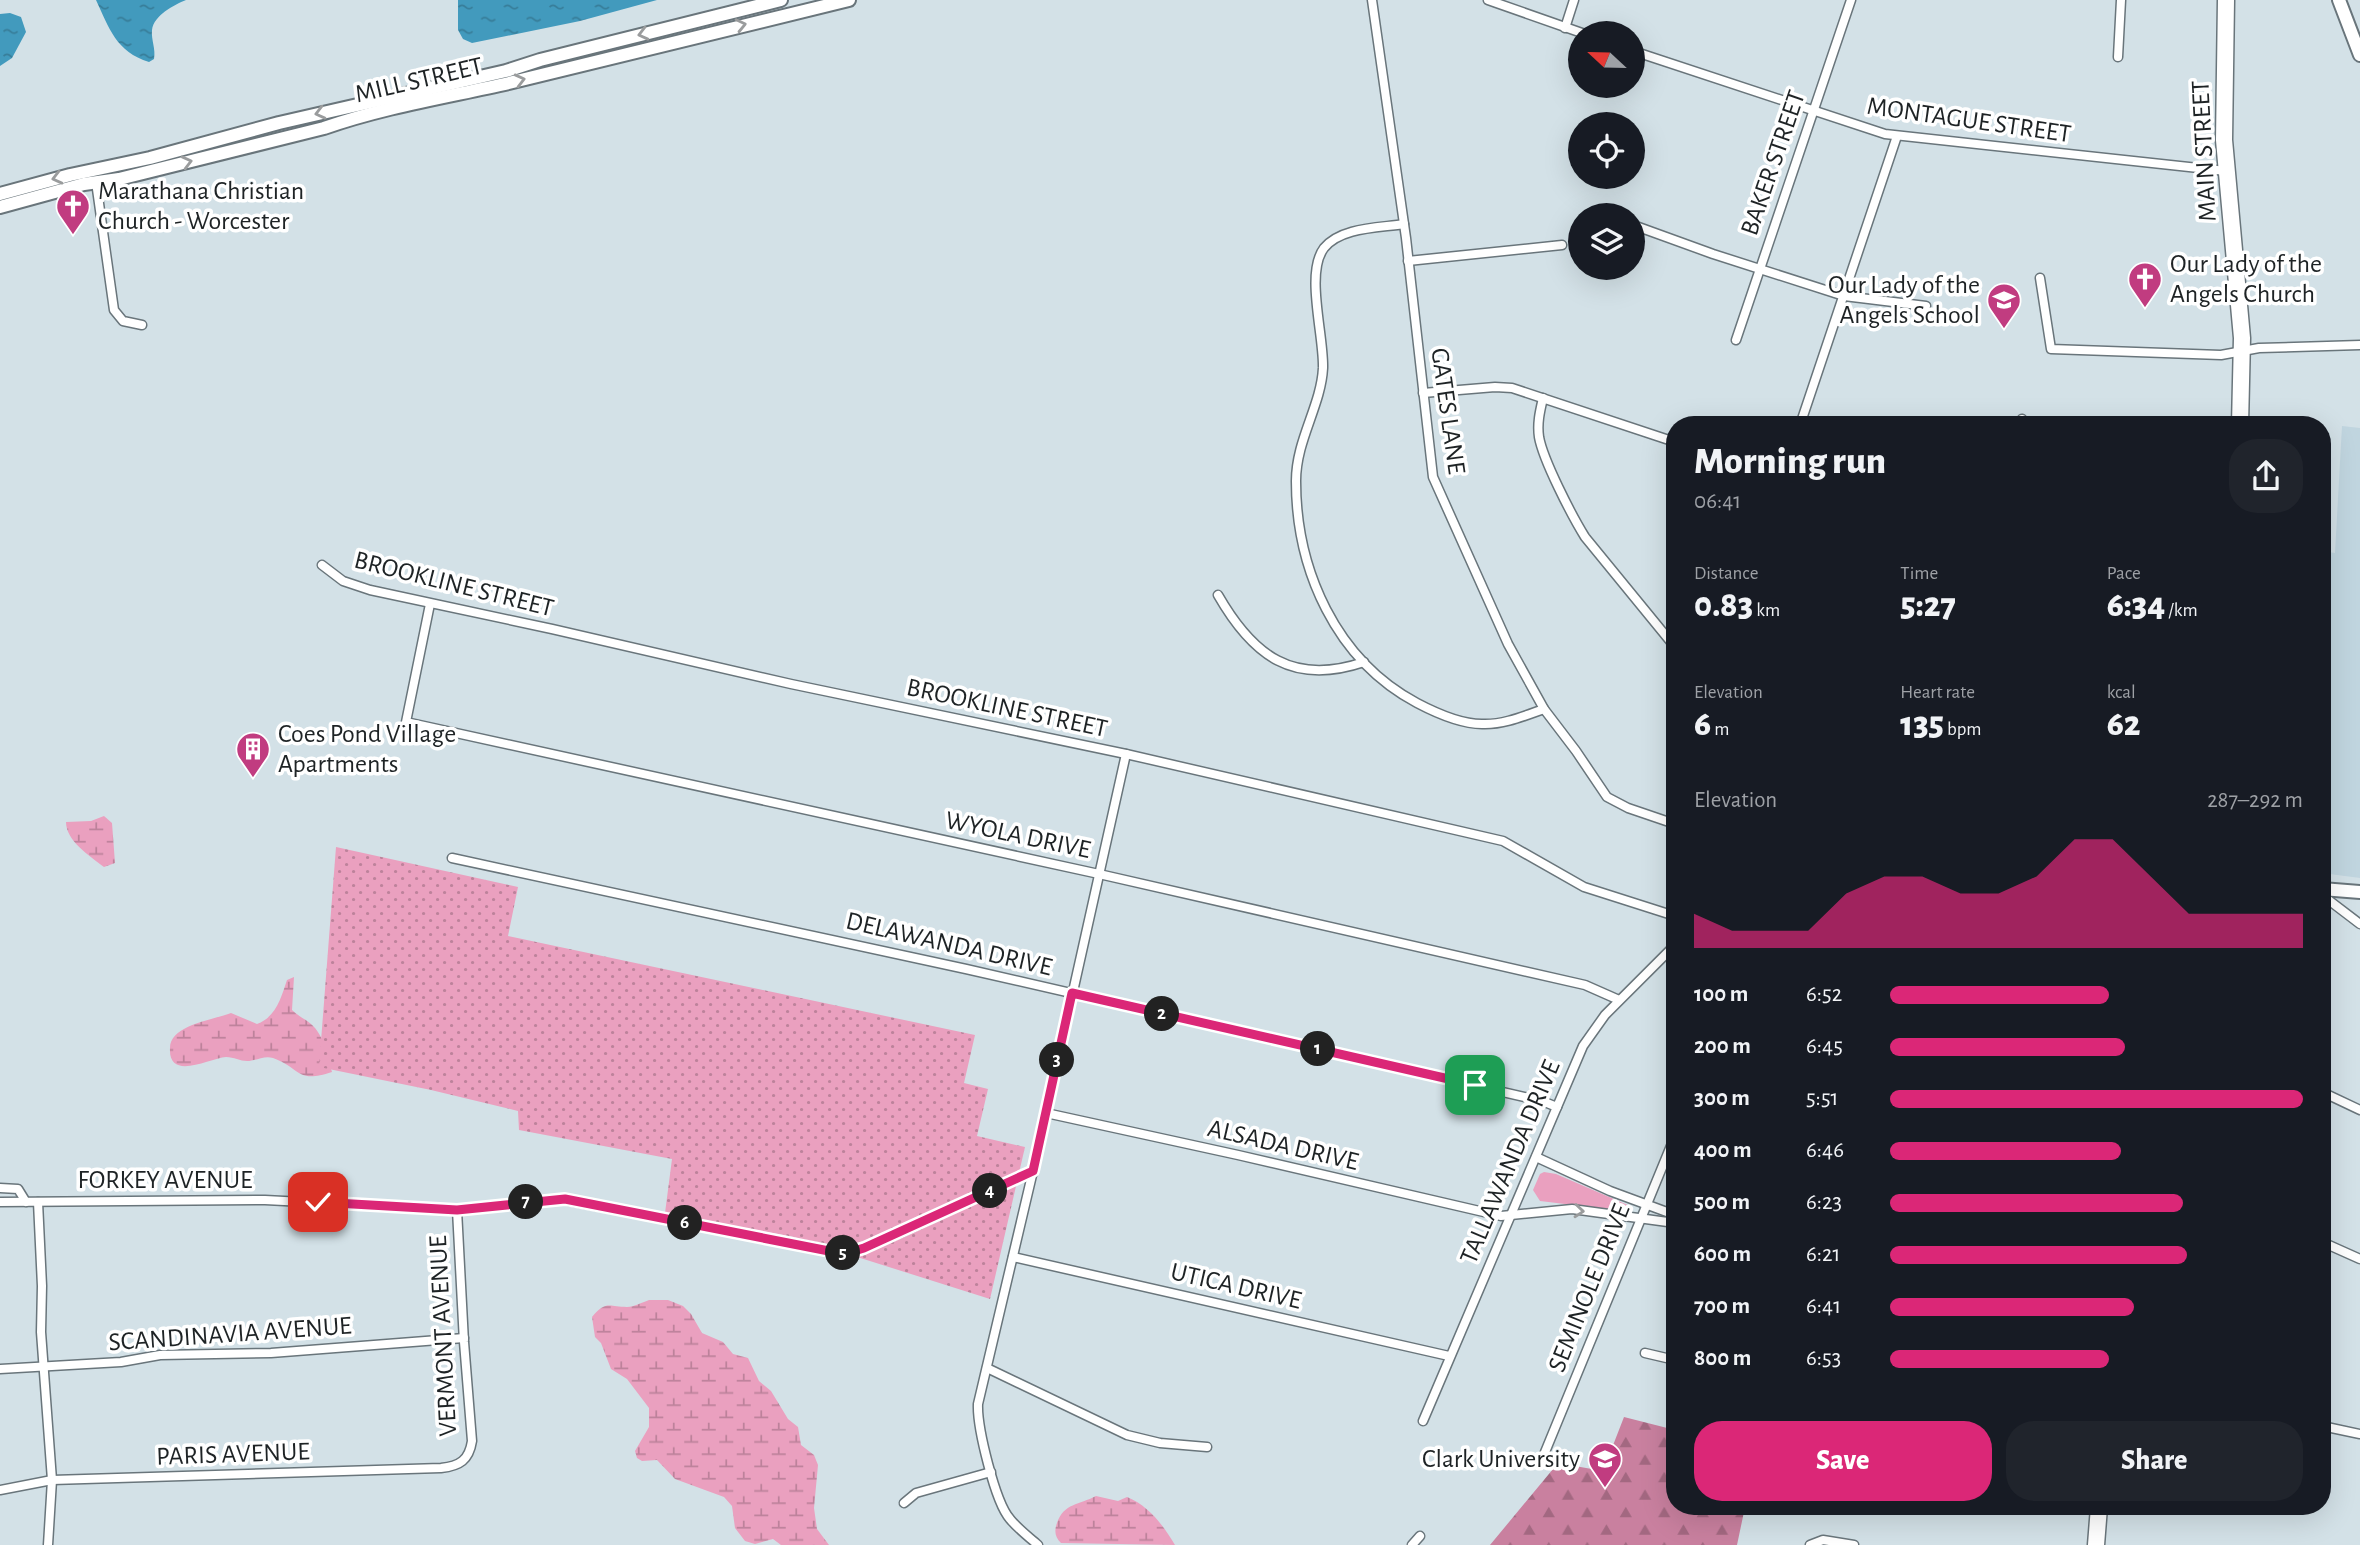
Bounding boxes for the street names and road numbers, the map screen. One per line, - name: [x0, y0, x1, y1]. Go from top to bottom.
- street label: MILL STREET: [353, 53, 486, 107]
- street label: MAIN STREET: [2187, 79, 2221, 222]
- street label: BAKER STREET: [1736, 87, 1810, 239]
- street label: MONTAGUE STREET: [1865, 93, 2073, 147]
- street label: GATES LANE: [1426, 346, 1470, 476]
- street label: BROOKLINE STREET: [352, 547, 557, 621]
- street label: BROOKLINE STREET: [904, 674, 1110, 742]
- street label: WYOLA DRIVE: [943, 807, 1093, 863]
- street label: DELAWANDA DRIVE: [843, 908, 1055, 980]
- street label: TALLAWANDA DRIVE: [1455, 1056, 1565, 1268]
- street label: ALSADA DRIVE: [1205, 1115, 1361, 1175]
- street label: FORKEY AVENUE: [77, 1167, 253, 1193]
- street label: SEMINOLE DRIVE: [1543, 1200, 1635, 1376]
- street label: VERMONT AVENUE: [425, 1235, 461, 1437]
- street label: UTICA DRIVE: [1168, 1258, 1304, 1314]
- street label: SCANDINAVIA AVENUE: [108, 1313, 352, 1355]
- street label: PARIS AVENUE: [156, 1438, 310, 1470]

